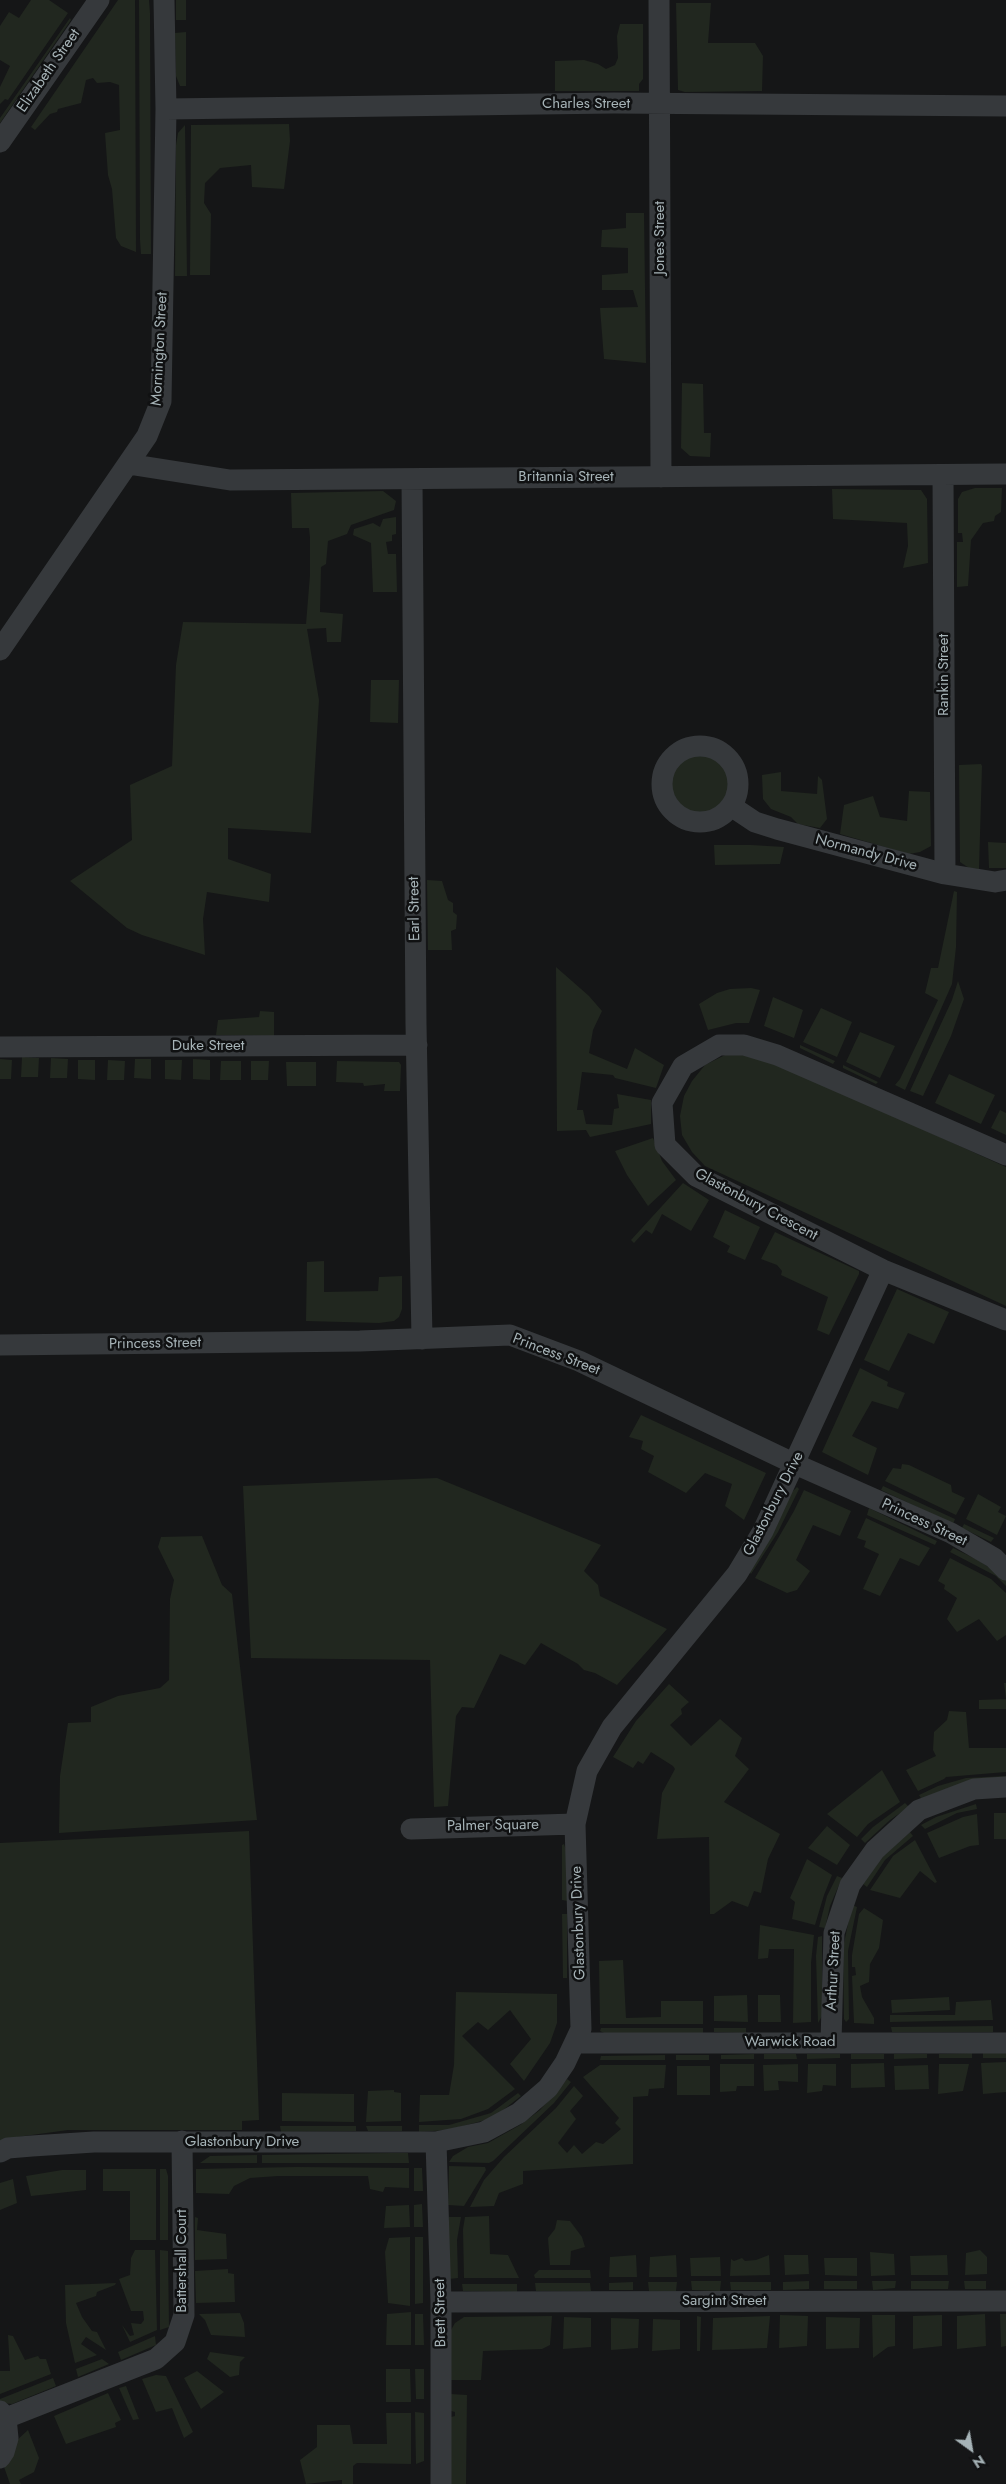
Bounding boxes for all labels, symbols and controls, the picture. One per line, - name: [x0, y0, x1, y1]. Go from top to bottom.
- street label: Elizabeth Street: [14, 26, 84, 116]
- street label: Charles Street: [542, 95, 630, 113]
- street label: Jones Street: [651, 201, 669, 275]
- street label: Mornington Street: [148, 292, 172, 406]
- street label: Britannia Street: [518, 468, 614, 486]
- street label: Rankin Street: [935, 634, 953, 716]
- street label: Normandy Drive: [813, 831, 919, 875]
- street label: Earl Street: [405, 877, 425, 941]
- street label: Duke Street: [172, 1037, 244, 1055]
- street label: Glastonbury Crescent: [692, 1165, 820, 1245]
- street label: Princess Street: [510, 1330, 602, 1380]
- street label: Princess Street: [109, 1334, 201, 1354]
- street label: Glastonbury Drive: [740, 1449, 808, 1559]
- street label: Princess Street: [878, 1495, 970, 1551]
- street label: Palmer Square: [447, 1816, 539, 1836]
- street label: Glastonbury Drive: [568, 1865, 590, 1981]
- street label: Arthur Street: [823, 1931, 845, 2011]
- street label: Warwick Road: [745, 2033, 835, 2051]
- street label: Glastonbury Drive: [185, 2133, 299, 2151]
- street label: Battershall Court: [173, 2209, 191, 2313]
- street label: Brett Street: [431, 2279, 451, 2347]
- street label: Sargint Street: [682, 2292, 766, 2310]
- north arrow: [946, 2424, 996, 2474]
- text: N: [969, 2450, 989, 2473]

